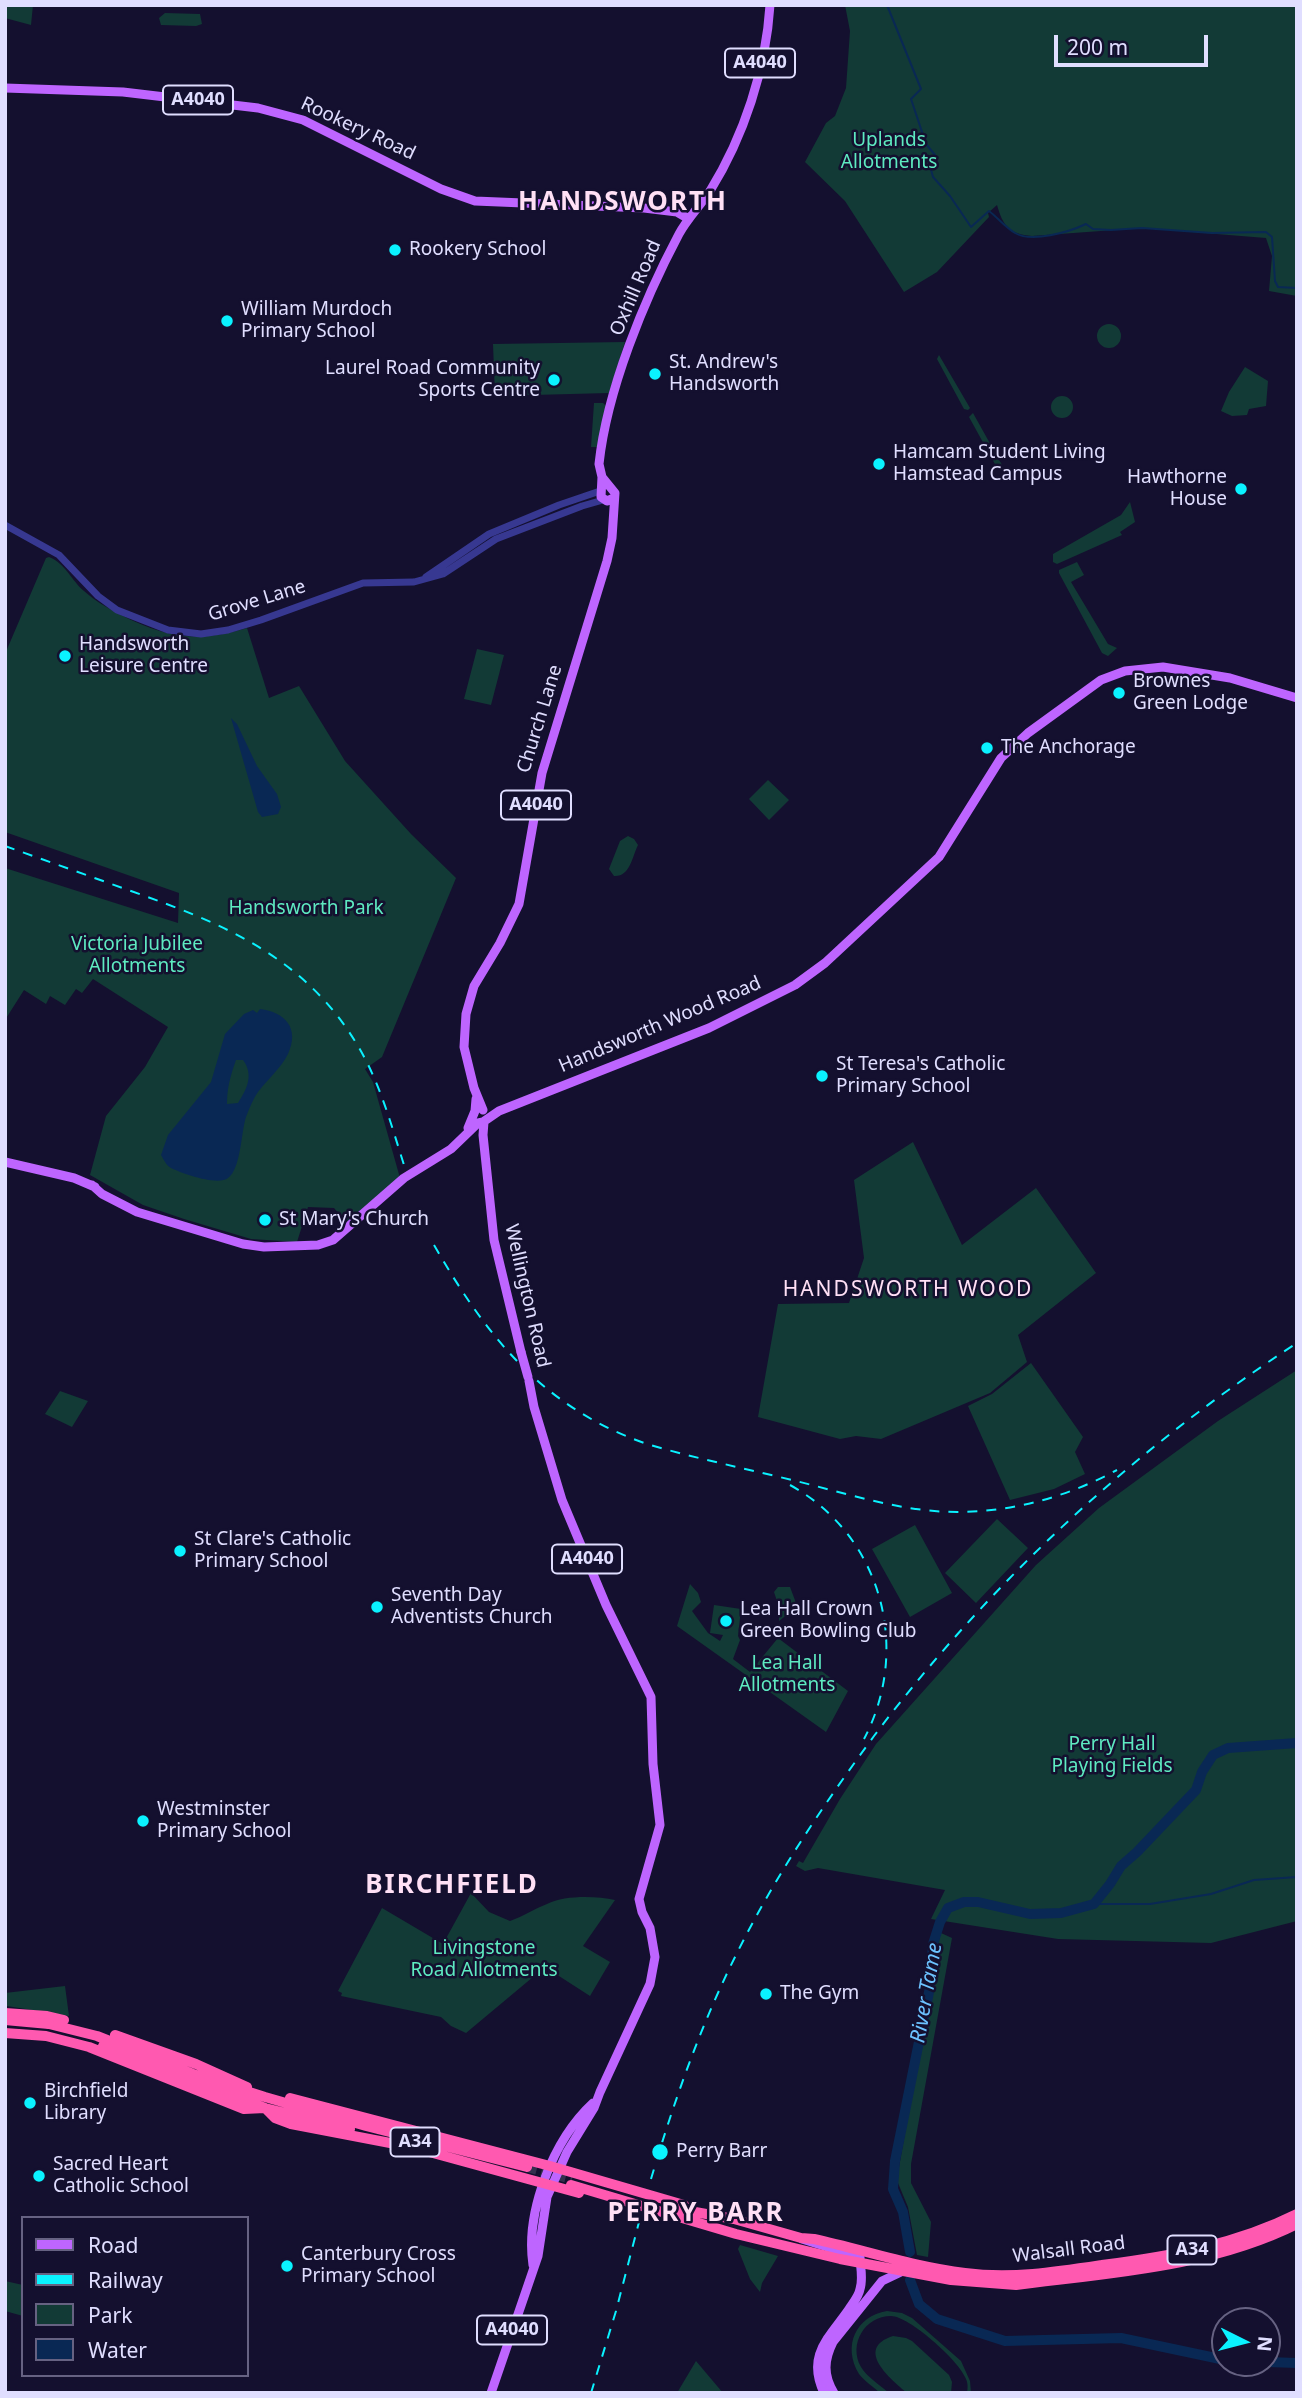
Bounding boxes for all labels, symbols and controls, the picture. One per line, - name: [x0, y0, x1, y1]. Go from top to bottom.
- scale bar: [1057, 21, 1211, 65]
- text: 200 m: [1067, 33, 1128, 61]
- road number: A4040: [725, 48, 795, 78]
- road number: A4040: [163, 86, 233, 114]
- street label: Rookery Road: [297, 93, 419, 165]
- park label: Uplands Allotments: [841, 130, 937, 174]
- district label: HANDSWORTH: [519, 187, 727, 219]
- street label: Oxhill Road: [606, 237, 666, 339]
- place label: Rookery School: [409, 239, 546, 261]
- marker: Rookery School: [387, 242, 403, 258]
- place label: William Murdoch Primary School: [241, 299, 392, 343]
- marker: William Murdoch Primary School: [219, 313, 235, 329]
- place label: St. Andrew's Handsworth: [669, 352, 779, 396]
- place label: Laurel Road Community Sports Centre: [325, 358, 540, 402]
- marker: St. Andrew's Handsworth: [647, 366, 663, 382]
- marker: Laurel Road Community Sports Centre: [546, 372, 562, 388]
- place label: Hamcam Student Living Hamstead Campus: [893, 442, 1106, 486]
- marker: Hamcam Student Living Hamstead Campus: [871, 456, 887, 472]
- place label: Hawthorne House: [1127, 467, 1227, 511]
- marker: Hawthorne House: [1233, 481, 1249, 497]
- street label: Grove Lane: [205, 575, 309, 627]
- place label: Handsworth Leisure Centre: [79, 634, 208, 678]
- marker: Handsworth Leisure Centre: [57, 648, 73, 664]
- street label: Church Lane: [513, 662, 567, 776]
- place label: Brownes Green Lodge: [1133, 671, 1248, 715]
- marker: Brownes Green Lodge: [1111, 685, 1127, 701]
- place label: The Anchorage: [1001, 737, 1136, 759]
- marker: The Anchorage: [979, 740, 995, 756]
- road number: A4040: [501, 790, 571, 820]
- park label: Handsworth Park: [228, 898, 384, 920]
- park label: Victoria Jubilee Allotments: [71, 934, 203, 978]
- street label: Handsworth Wood Road: [555, 972, 765, 1078]
- place label: St Teresa's Catholic Primary School: [836, 1054, 1005, 1098]
- marker: St Teresa's Catholic Primary School: [814, 1068, 830, 1084]
- place label: St Mary's Church: [279, 1209, 429, 1231]
- marker: St Mary's Church: [257, 1212, 273, 1228]
- street label: Wellington Road: [499, 1222, 555, 1370]
- district label: HANDSWORTH WOOD: [785, 1277, 1031, 1303]
- place label: St Clare's Catholic Primary School: [194, 1529, 351, 1573]
- marker: St Clare's Catholic Primary School: [172, 1543, 188, 1559]
- road number: A4040: [552, 1544, 622, 1574]
- place label: Seventh Day Adventists Church: [391, 1585, 553, 1629]
- marker: Seventh Day Adventists Church: [369, 1599, 385, 1615]
- place label: Lea Hall Crown Green Bowling Club: [740, 1599, 916, 1643]
- marker: Lea Hall Crown Green Bowling Club: [718, 1613, 734, 1629]
- park label: Lea Hall Allotments: [739, 1653, 835, 1697]
- park label: Perry Hall Playing Fields: [1051, 1734, 1173, 1778]
- place label: Westminster Primary School: [157, 1799, 291, 1843]
- marker: Westminster Primary School: [135, 1813, 151, 1829]
- district label: BIRCHFIELD: [366, 1870, 538, 1902]
- park label: Livingstone Road Allotments: [410, 1938, 558, 1982]
- water label: River Tame: [906, 1941, 948, 2045]
- place label: The Gym: [780, 1983, 859, 2005]
- marker: The Gym: [758, 1986, 774, 2002]
- place label: Birchfield Library: [44, 2081, 128, 2125]
- marker: Birchfield Library: [22, 2095, 38, 2111]
- road number: A34: [390, 2128, 440, 2156]
- place label: Perry Barr: [676, 2141, 767, 2163]
- marker: Perry Barr: [650, 2142, 670, 2162]
- place label: Sacred Heart Catholic School: [53, 2154, 189, 2198]
- marker: Sacred Heart Catholic School: [31, 2168, 47, 2184]
- district label: PERRY BARR: [609, 2198, 783, 2230]
- legend: [21, 2216, 248, 2377]
- text: Road: [88, 2231, 138, 2259]
- street label: Walsall Road: [1012, 2232, 1126, 2268]
- road number: A34: [1168, 2236, 1216, 2264]
- place label: Canterbury Cross Primary School: [301, 2244, 456, 2288]
- marker: Canterbury Cross Primary School: [279, 2258, 295, 2274]
- text: Railway: [88, 2266, 163, 2294]
- text: Park: [88, 2301, 132, 2329]
- north arrow: [1211, 2307, 1281, 2377]
- road number: A4040: [477, 2316, 547, 2344]
- text: N: [1251, 2335, 1279, 2353]
- text: Water: [88, 2336, 147, 2364]

